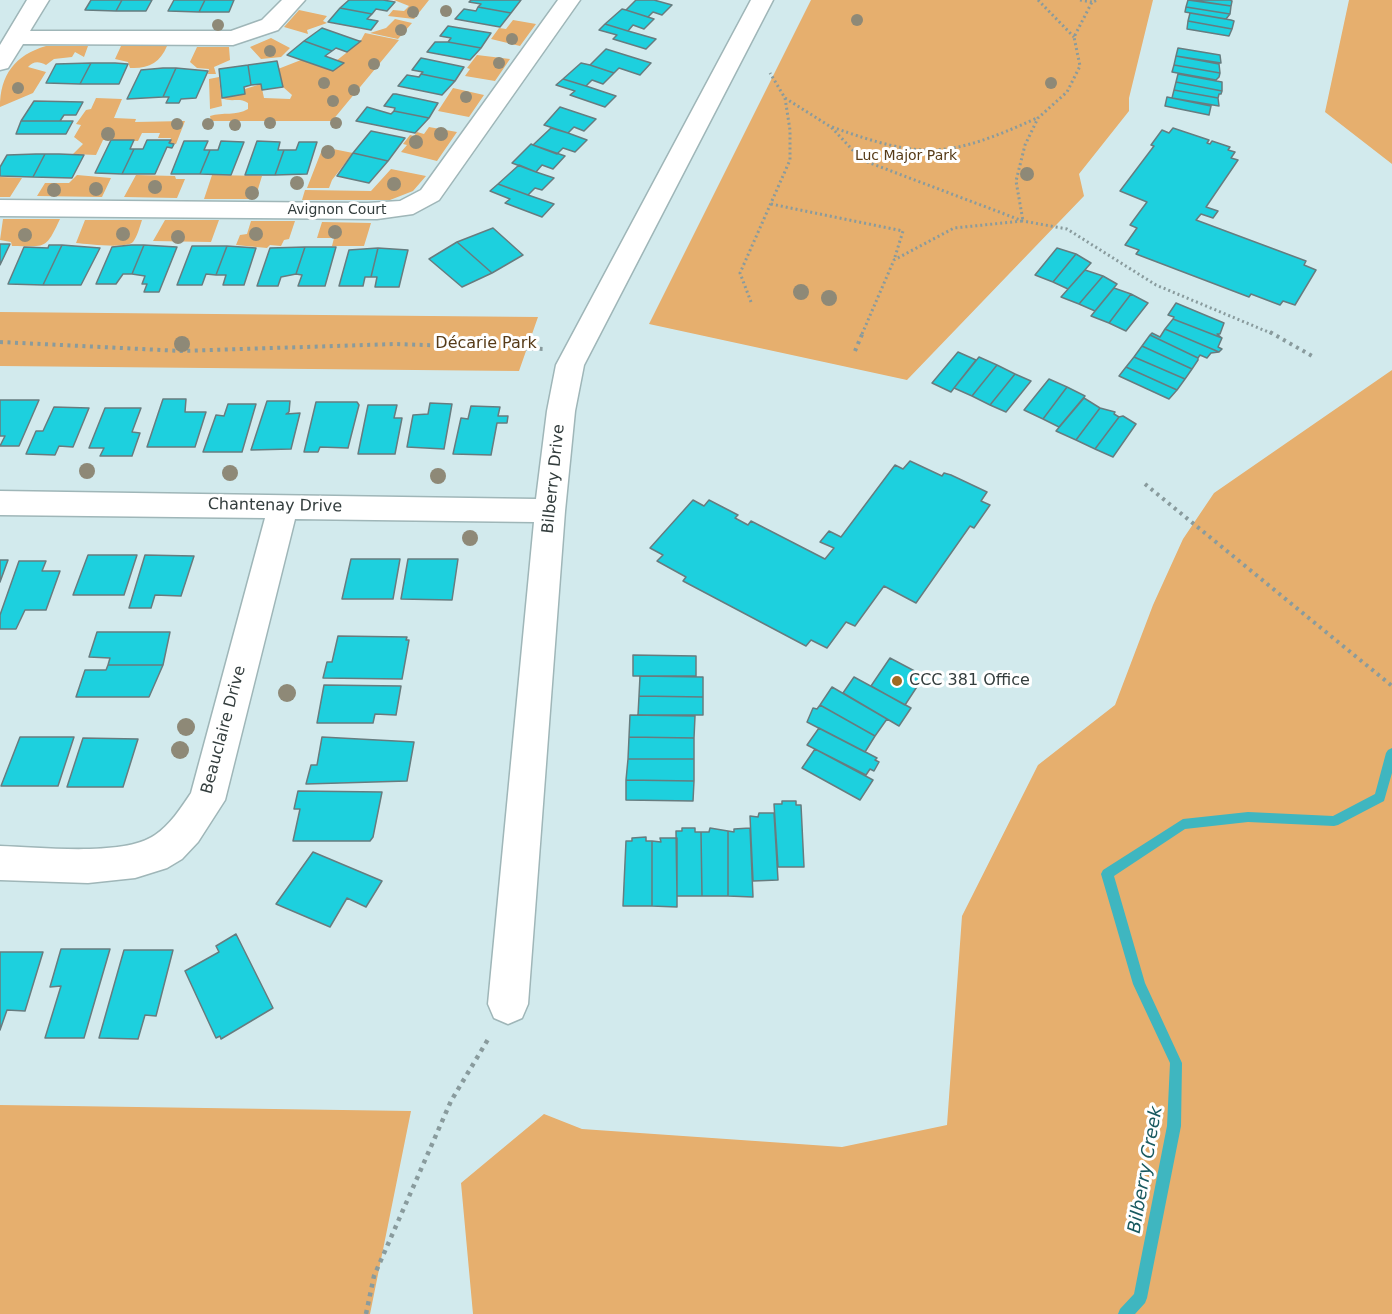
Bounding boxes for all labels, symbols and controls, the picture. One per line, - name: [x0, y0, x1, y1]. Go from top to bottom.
- park label: Luc Major Park: [855, 148, 957, 164]
- street label: Avignon Court: [287, 202, 387, 218]
- park label: Décarie Park: [435, 334, 537, 354]
- street label: Bilberry Drive: [539, 423, 569, 535]
- street label: Chantenay Drive: [208, 495, 342, 517]
- street label: Beauclaire Drive: [198, 664, 250, 796]
- place label: CCC 381 Office: [909, 671, 1030, 691]
- marker: CCC 381 Office: [890, 674, 904, 688]
- water label: Bilberry Creek: [1124, 1105, 1168, 1235]

